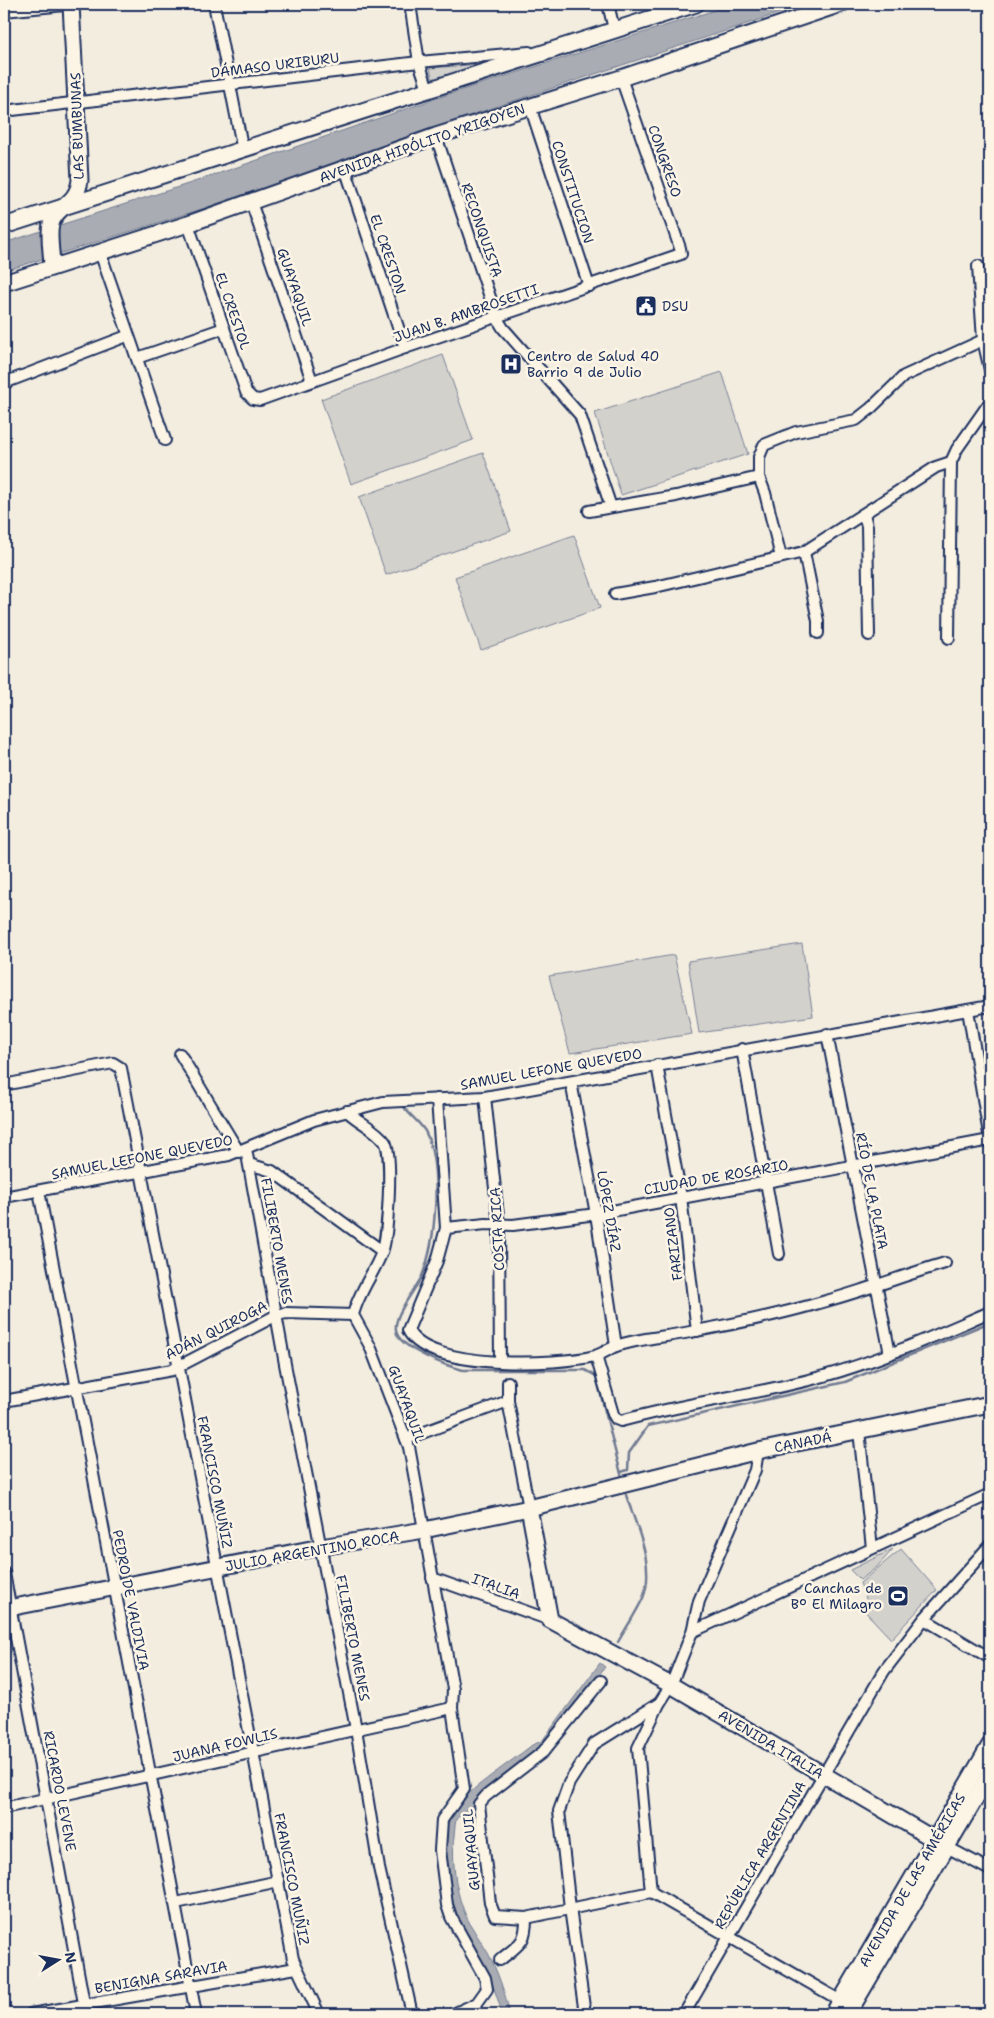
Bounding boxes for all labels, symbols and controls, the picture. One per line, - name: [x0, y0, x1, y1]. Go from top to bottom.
- street label: DÁMASO URIBURU: [210, 48, 340, 82]
- street label: LAS BUMBUNAS: [66, 72, 88, 180]
- street label: AVENIDA HIPÓLITO YRIGOYEN: [317, 99, 527, 187]
- street label: CONGRESO: [644, 123, 686, 199]
- street label: CONSTITUCION: [548, 138, 598, 246]
- street label: RECONQUISTA: [457, 180, 507, 280]
- street label: EL CRESTON: [366, 212, 410, 296]
- street label: GUAYAQUIL: [273, 245, 317, 329]
- street label: EL CRESTOL: [211, 270, 255, 352]
- street label: JUAN B. AMBROSETTI: [391, 280, 541, 346]
- public building icon: DSU: [634, 294, 658, 318]
- place label: DSU: [662, 297, 688, 315]
- place label: Centro de Salud 40 Barrio 9 de Julio: [527, 347, 659, 381]
- hospital icon: Centro de Salud 40 Barrio 9 de Julio: [499, 352, 523, 376]
- street label: SAMUEL LEFONE QUEVEDO: [459, 1044, 643, 1094]
- street label: SAMUEL LEFONE QUEVEDO: [50, 1131, 234, 1183]
- street label: RÍO DE LA PLATA: [852, 1131, 892, 1251]
- street label: CIUDAD DE ROSARIO: [642, 1155, 790, 1199]
- street label: LÓPEZ DÍAZ: [593, 1169, 625, 1254]
- street label: FILIBERTO MENES: [257, 1176, 297, 1306]
- street label: COSTA RICA: [486, 1187, 508, 1271]
- street label: FARIZANO: [660, 1206, 686, 1282]
- street label: ADÁN QUIROGA: [162, 1297, 270, 1363]
- street label: GUAYAQUIL: [385, 1362, 430, 1446]
- street label: FRANCISCO MUÑIZ: [193, 1414, 238, 1550]
- street label: CANADÁ: [773, 1428, 833, 1456]
- street label: JULIO ARGENTINO ROCA: [224, 1527, 400, 1575]
- street label: PEDRO DE VALDIVIA: [109, 1528, 153, 1672]
- street label: ITALIA: [469, 1569, 523, 1603]
- street label: FILIBERTO MENES: [332, 1573, 374, 1703]
- place label: Canchas de B° El Milagro: [791, 1579, 882, 1613]
- sports icon: Canchas de B° El Milagro: [886, 1584, 910, 1608]
- street label: AVENIDA ITALIA: [715, 1705, 827, 1783]
- street label: JUANA FOWLIS: [171, 1724, 279, 1766]
- street label: RICARDO LEVENE: [39, 1729, 81, 1853]
- street label: REPÚBLICA ARGENTINA: [710, 1778, 810, 1932]
- street label: AVENIDA DE LAS AMÉRICAS: [855, 1790, 969, 1970]
- street label: GUAYAQUIL: [458, 1808, 484, 1892]
- street label: FRANCISCO MUÑIZ: [270, 1811, 315, 1947]
- north arrow: [32, 1936, 82, 1986]
- text: N: [61, 1950, 81, 1965]
- street label: BENIGNA SARAVIA: [93, 1956, 229, 1998]

